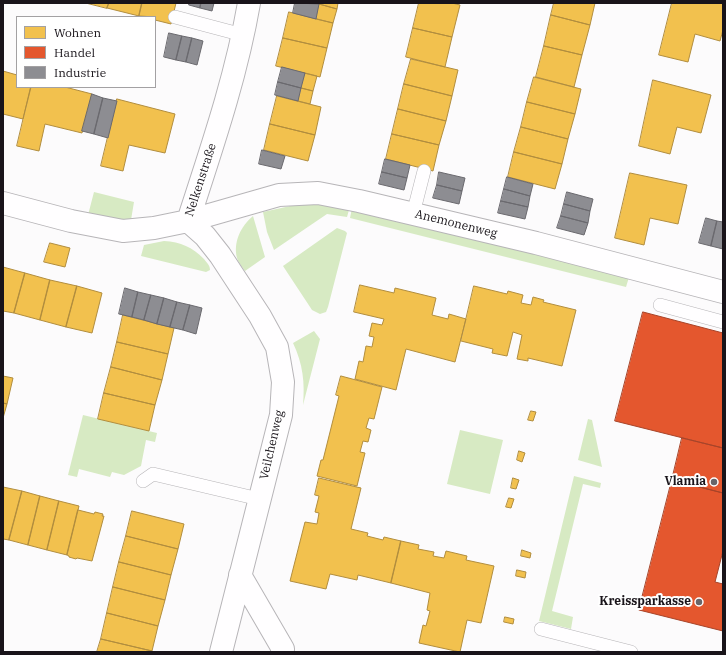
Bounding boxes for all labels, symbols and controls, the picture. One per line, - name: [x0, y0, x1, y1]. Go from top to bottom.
- legend: [16, 16, 156, 88]
- text: Wohnen: [54, 25, 101, 40]
- text: Handel: [54, 45, 95, 60]
- text: Industrie: [54, 65, 106, 80]
- street label: Nelkenstraße: [182, 142, 220, 218]
- street label: Anemonenweg: [413, 207, 499, 241]
- street label: Veilchenweg: [257, 409, 287, 481]
- place label: Vlamia: [664, 475, 706, 489]
- marker: Vlamia: [709, 477, 719, 487]
- place label: Kreissparkasse: [599, 595, 691, 609]
- marker: Kreissparkasse: [694, 597, 704, 607]

